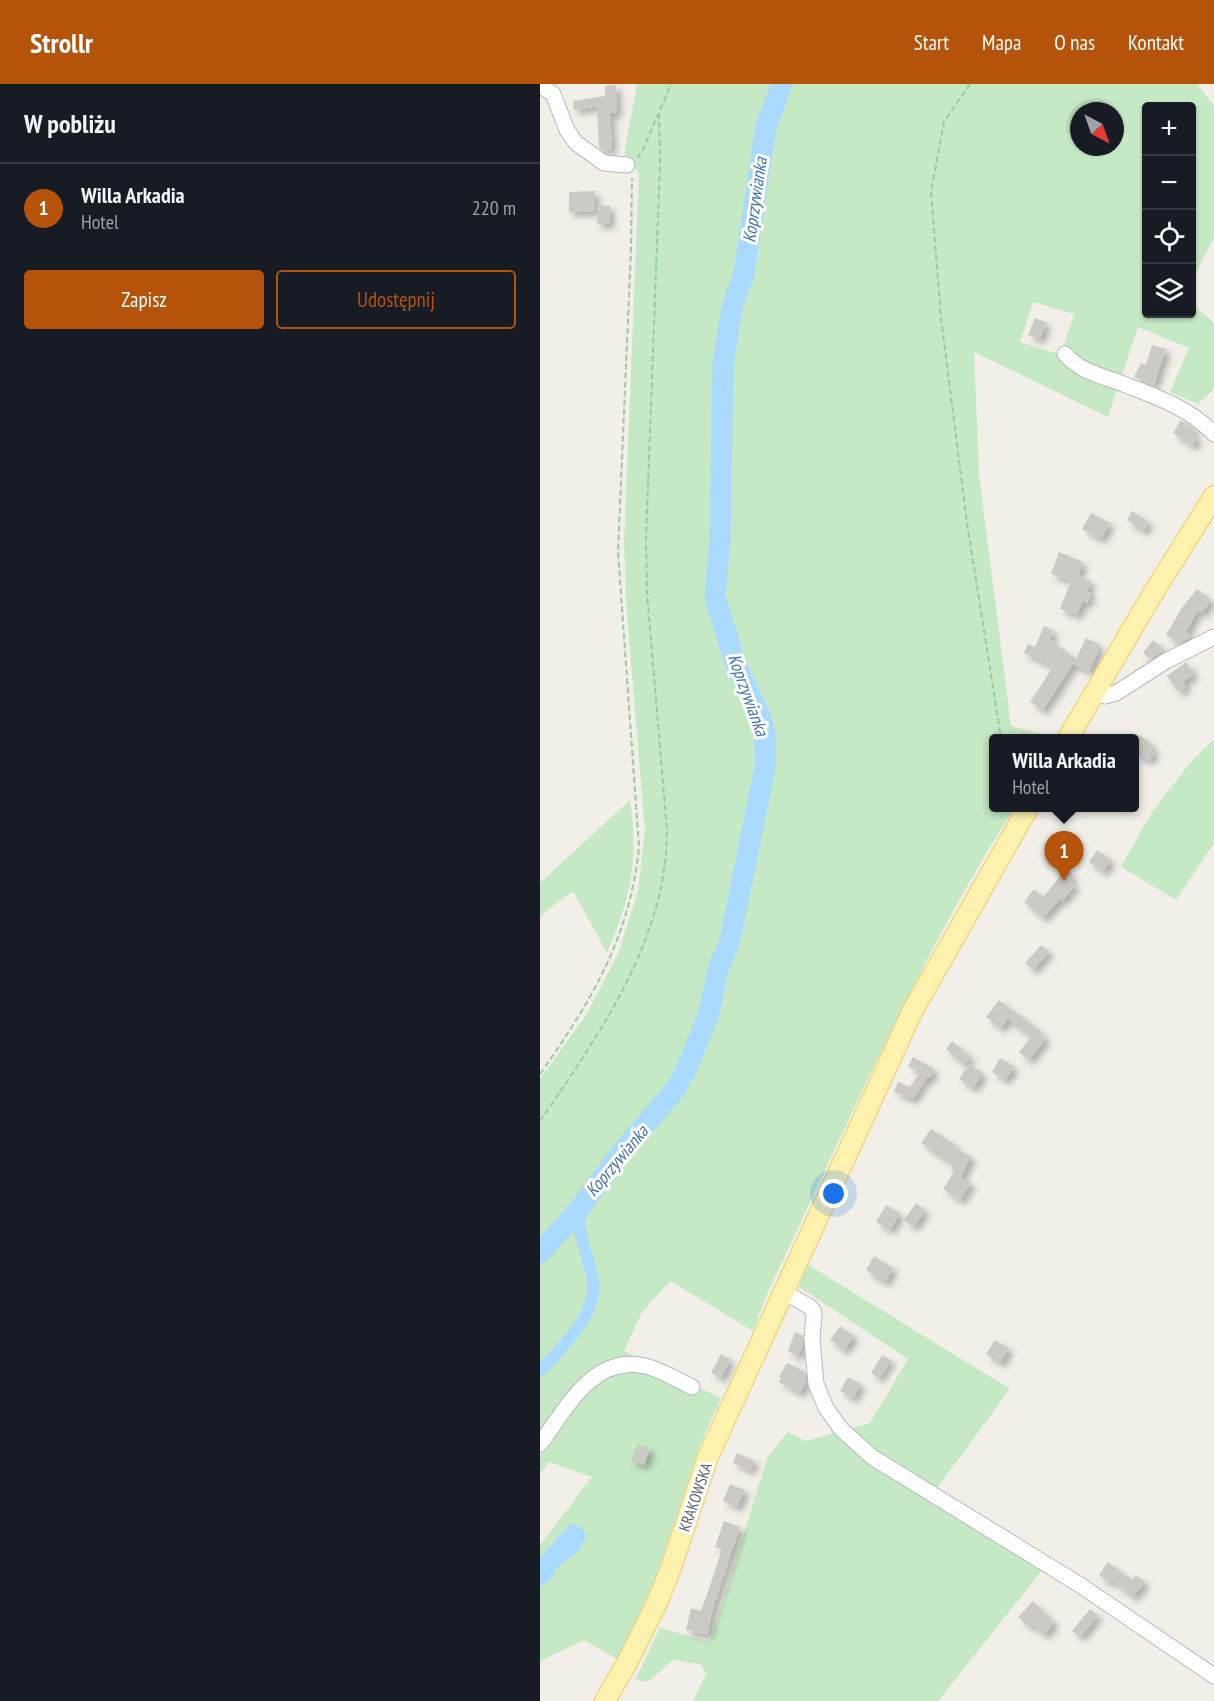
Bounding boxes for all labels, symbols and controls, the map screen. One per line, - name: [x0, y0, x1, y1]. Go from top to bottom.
- text: Strollr: [30, 24, 93, 61]
- text: Start: [914, 29, 949, 56]
- text: Mapa: [982, 29, 1021, 56]
- text: O nas: [1054, 29, 1095, 56]
- text: Kontakt: [1128, 29, 1184, 56]
- north arrow: [1070, 102, 1124, 156]
- map controls: [1142, 102, 1196, 318]
- button: +: [1142, 102, 1196, 156]
- text: W pobliżu: [24, 107, 116, 140]
- water label: Koprzywianka: [737, 155, 772, 244]
- button: −: [1142, 156, 1196, 210]
- text: Willa Arkadia: [81, 181, 185, 209]
- text: 1: [39, 195, 48, 221]
- text: 220 m: [472, 195, 516, 221]
- text: Hotel: [81, 209, 119, 235]
- button: locate: [1142, 210, 1196, 264]
- button: layers: [1142, 264, 1196, 318]
- button: Zapisz: [24, 270, 264, 329]
- button: Udostępnij: [276, 270, 516, 329]
- water label: Koprzywianka: [723, 651, 774, 740]
- popup: [989, 734, 1139, 812]
- text: Willa Arkadia: [1012, 746, 1116, 774]
- text: Hotel: [1012, 774, 1050, 800]
- pin: 1: [1044, 832, 1084, 881]
- water label: Koprzywianka: [580, 1120, 654, 1201]
- your location: [819, 1179, 848, 1208]
- street label: KRAKOWSKA: [674, 1460, 716, 1534]

